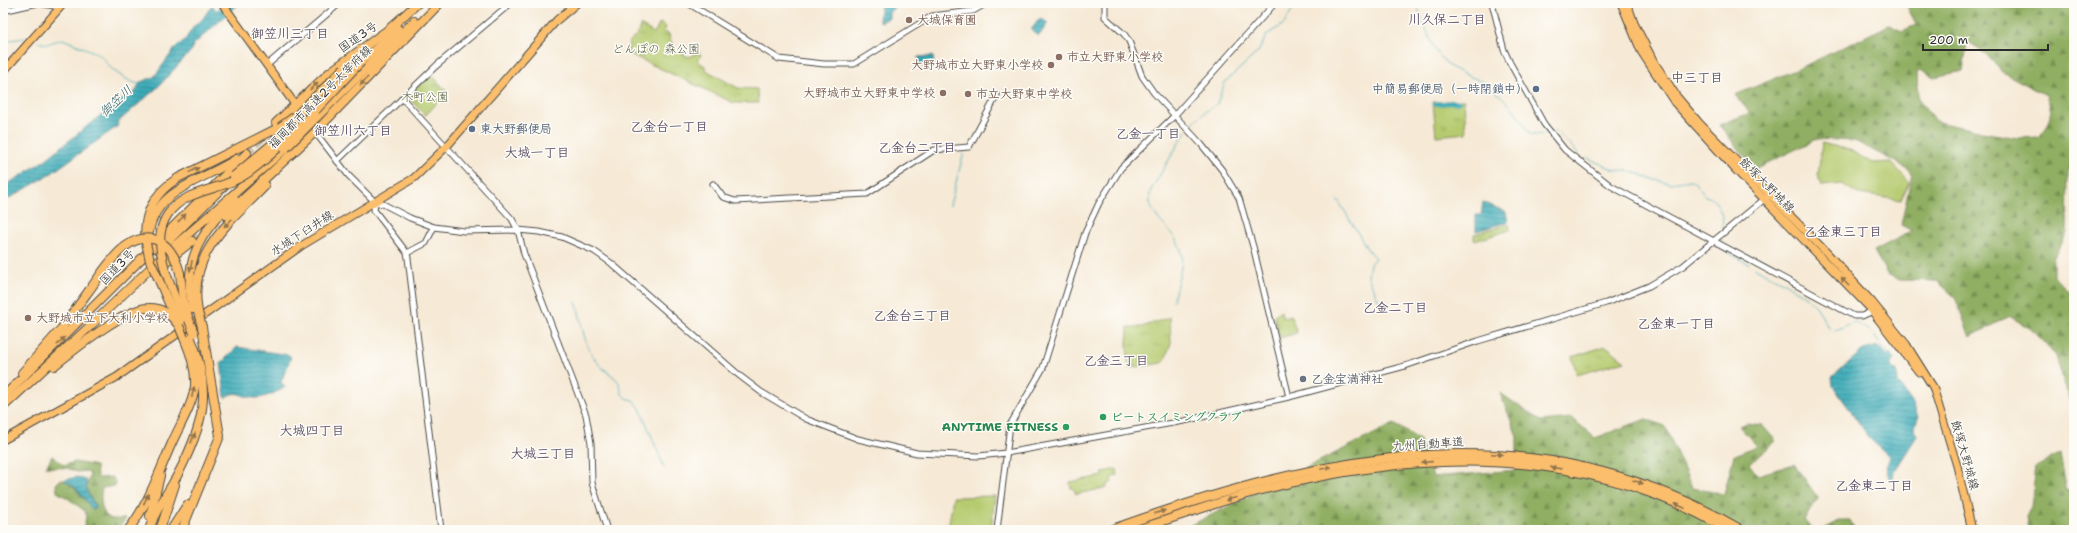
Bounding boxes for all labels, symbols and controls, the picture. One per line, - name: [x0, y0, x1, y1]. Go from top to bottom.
- district label: 川久保二丁目: [1408, 11, 1486, 28]
- place label: 大城保育園: [917, 12, 977, 28]
- marker: 大城保育園: [904, 15, 914, 25]
- street label: 国道3号: [335, 18, 381, 56]
- district label: 御笠川三丁目: [251, 25, 329, 42]
- scale bar: [1923, 26, 2048, 52]
- text: 200 m: [1929, 32, 1968, 48]
- park label: どんぽの 森公園: [612, 41, 700, 57]
- street label: 福岡都市高速2号太宰府線: [265, 42, 375, 152]
- place label: 市立大野東小学校: [1067, 49, 1163, 65]
- marker: 市立大野東小学校: [1054, 52, 1064, 62]
- place label: 大野城市立大野東小学校: [911, 57, 1043, 73]
- marker: 大野城市立大野東小学校: [1046, 60, 1056, 70]
- district label: 中三丁目: [1671, 69, 1723, 86]
- one-way arrow: [359, 76, 369, 86]
- water label: 御笠川: [96, 81, 136, 121]
- place label: 中簡易郵便局（一時閉鎖中）: [1372, 81, 1528, 97]
- one-way arrow: [310, 82, 319, 91]
- marker: 中簡易郵便局（一時閉鎖中）: [1531, 84, 1541, 94]
- place label: 大野城市立大野東中学校: [803, 85, 935, 101]
- place label: 市立大野東中学校: [976, 86, 1072, 102]
- marker: 大野城市立大野東中学校: [938, 88, 948, 98]
- park label: 木町公園: [401, 89, 449, 105]
- marker: 市立大野東中学校: [963, 89, 973, 99]
- district label: 乙金台一丁目: [630, 118, 708, 135]
- place label: 東大野郵便局: [480, 121, 552, 137]
- district label: 御笠川六丁目: [314, 122, 392, 139]
- marker: 東大野郵便局: [467, 124, 477, 134]
- district label: 乙金一丁目: [1115, 125, 1181, 142]
- district label: 乙金台二丁目: [878, 139, 956, 156]
- district label: 大城一丁目: [504, 144, 570, 161]
- street label: 飯塚大野城線: [1736, 154, 1798, 216]
- one-way arrow: [188, 167, 199, 173]
- street label: 水城下臼井線: [267, 207, 337, 259]
- one-way arrow: [177, 213, 187, 223]
- one-way arrow: [223, 218, 233, 228]
- district label: 乙金東三丁目: [1804, 223, 1882, 240]
- street label: 国道3号: [96, 245, 138, 289]
- one-way arrow: [188, 260, 194, 273]
- one-way arrow: [1840, 277, 1850, 287]
- district label: 乙金二丁目: [1362, 299, 1428, 316]
- district label: 乙金台三丁目: [873, 307, 951, 324]
- place label: 大野城市立下大利小学校: [36, 310, 168, 326]
- marker: 大野城市立下大利小学校: [23, 313, 33, 323]
- district label: 乙金東一丁目: [1637, 315, 1715, 332]
- one-way arrow: [56, 336, 66, 346]
- district label: 乙金三丁目: [1083, 352, 1149, 369]
- place label: 乙金宝満神社: [1311, 371, 1383, 387]
- marker: 乙金宝満神社: [1298, 374, 1308, 384]
- one-way arrow: [191, 386, 197, 398]
- place label: ビートスイミングクラブ: [1111, 409, 1242, 425]
- marker: ビートスイミングクラブ: [1098, 412, 1108, 422]
- street label: 飯塚大野城線: [1947, 418, 1983, 492]
- place label: ANYTIME FITNESS: [942, 419, 1058, 435]
- district label: 大城四丁目: [279, 422, 345, 439]
- marker: ANYTIME FITNESS: [1061, 422, 1071, 432]
- one-way arrow: [190, 433, 196, 444]
- street label: 九州自動車道: [1392, 434, 1464, 454]
- district label: 大城三丁目: [510, 445, 576, 462]
- one-way arrow: [1491, 451, 1504, 457]
- one-way arrow: [1421, 459, 1433, 466]
- one-way arrow: [1320, 465, 1333, 471]
- one-way arrow: [1550, 465, 1562, 471]
- district label: 乙金東二丁目: [1835, 477, 1913, 494]
- one-way arrow: [1633, 479, 1645, 485]
- one-way arrow: [143, 493, 149, 504]
- one-way arrow: [1224, 496, 1236, 502]
- one-way arrow: [1675, 503, 1686, 509]
- one-way arrow: [1155, 509, 1167, 515]

